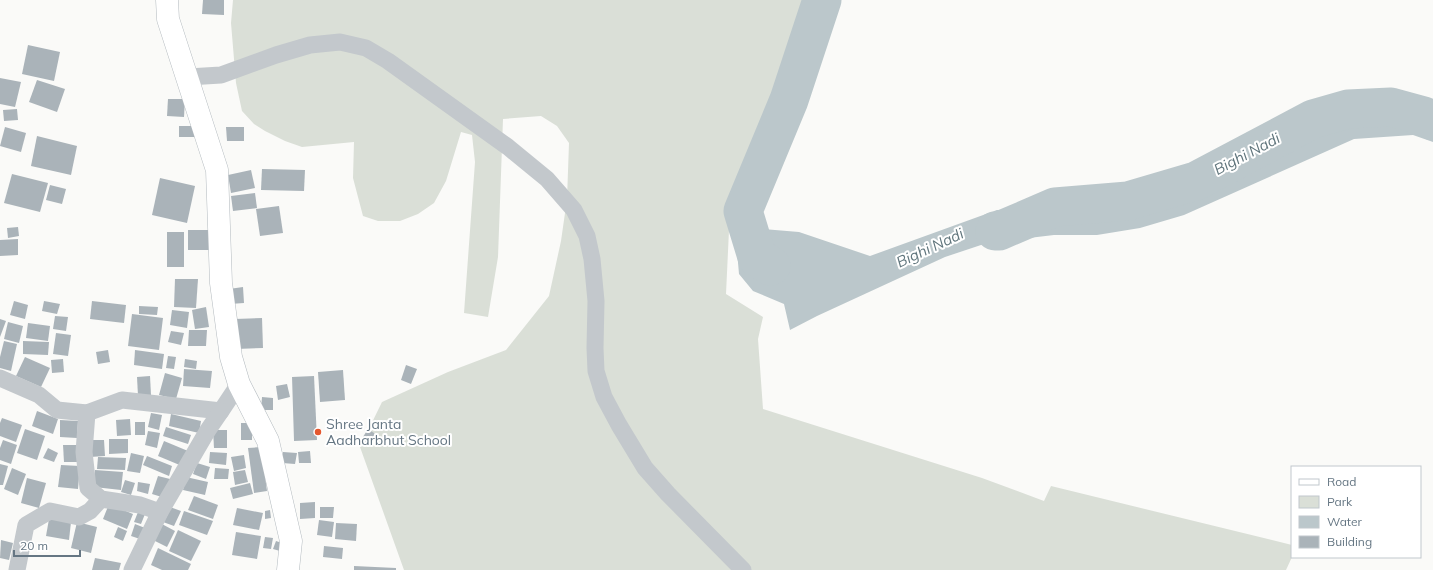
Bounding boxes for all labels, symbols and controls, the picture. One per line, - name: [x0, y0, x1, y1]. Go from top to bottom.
- water label: Bighi Nadi: [1211, 128, 1283, 179]
- water label: Bighi Nadi: [893, 224, 967, 271]
- place label: Shree Janta Aadharbhut School: [326, 415, 451, 449]
- marker: Shree Janta Aadharbhut School: [313, 427, 323, 437]
- legend: [1291, 466, 1421, 558]
- text: Road: [1327, 474, 1356, 489]
- text: Park: [1327, 494, 1353, 509]
- text: Water: [1327, 514, 1363, 529]
- scale bar: [14, 532, 80, 558]
- text: Building: [1327, 534, 1372, 549]
- text: 20 m: [20, 538, 48, 553]

